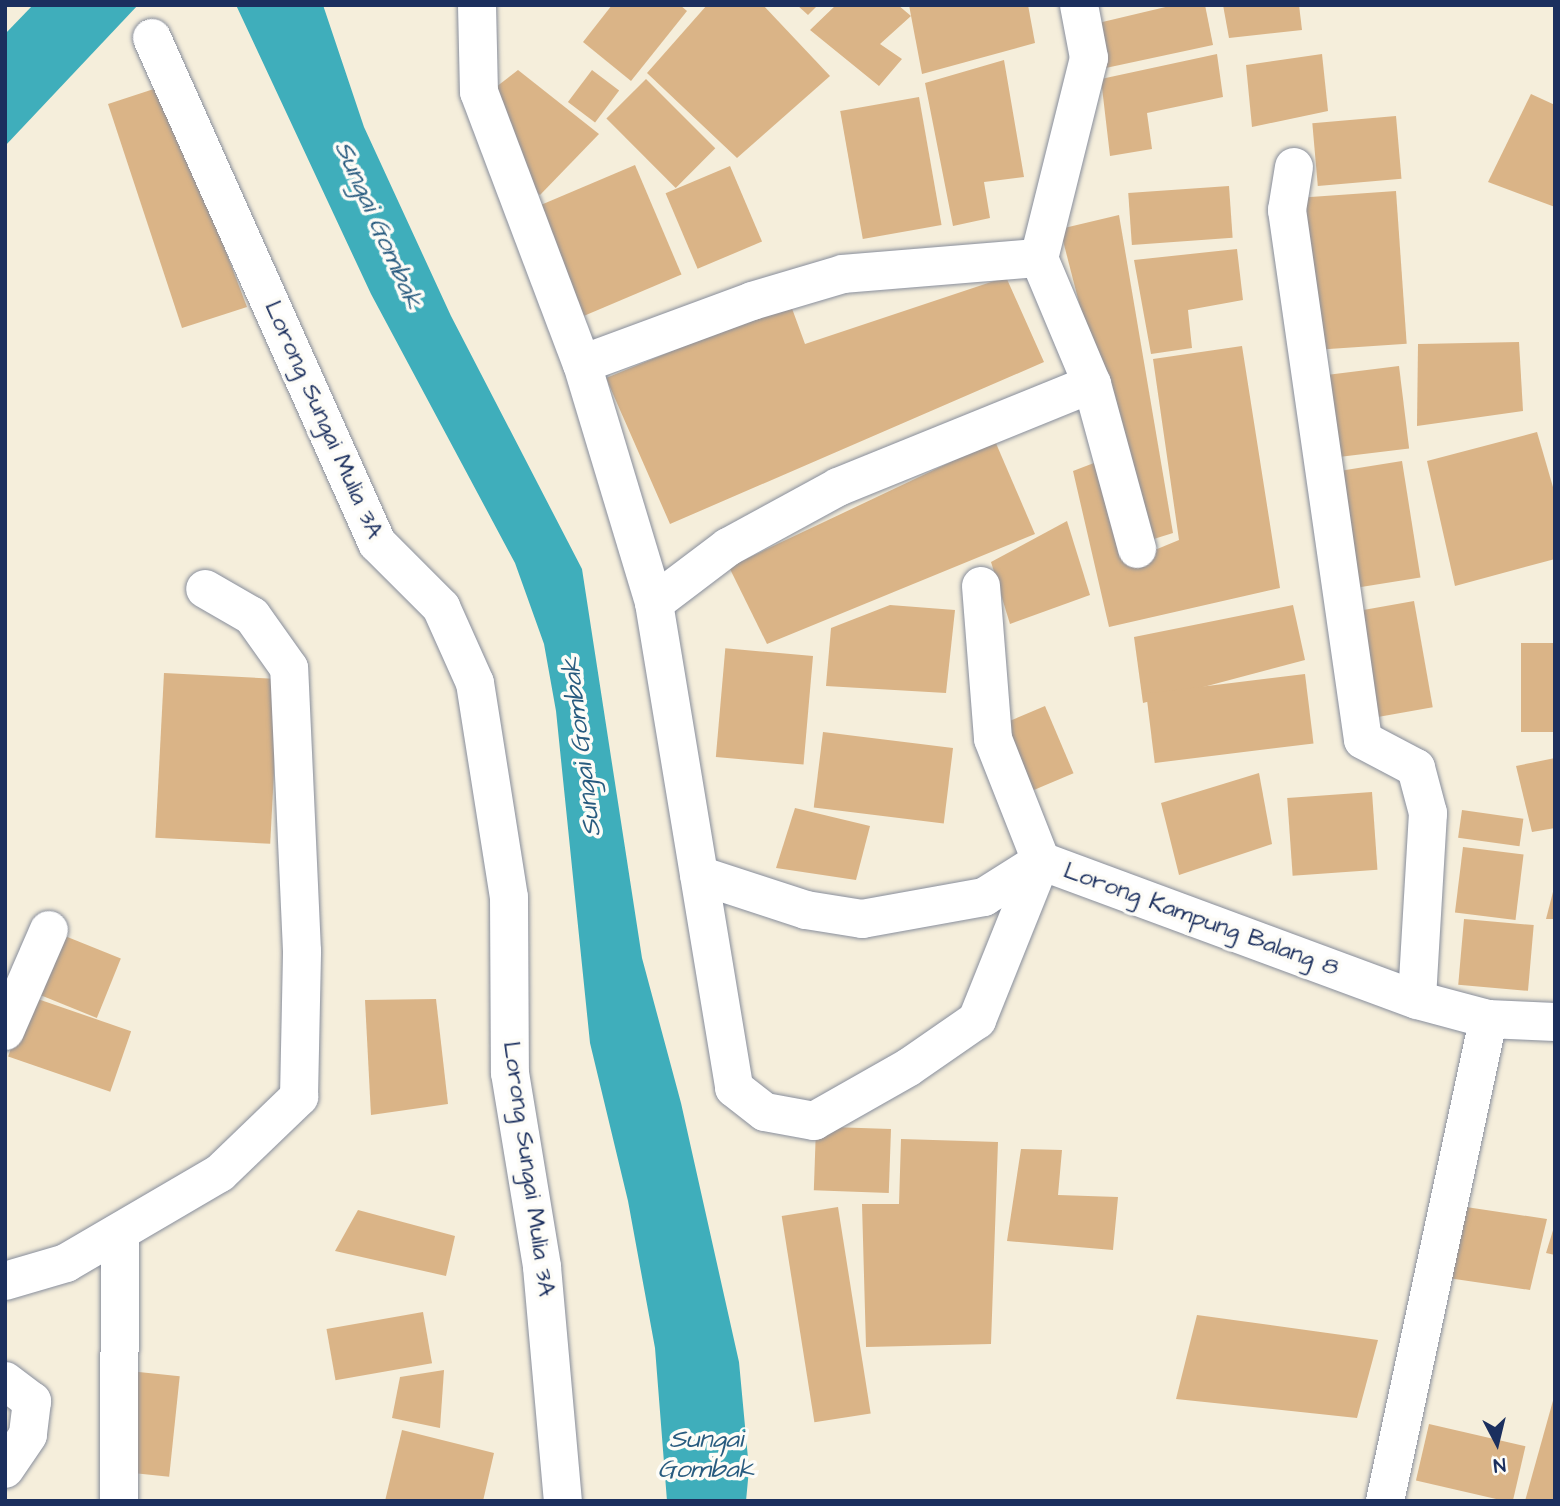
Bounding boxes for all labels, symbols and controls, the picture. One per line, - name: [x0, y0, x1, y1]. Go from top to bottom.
- water label: Sungai Gombak: [327, 136, 429, 314]
- street label: Lorong Sungai Mulia 3A: [258, 297, 388, 543]
- water label: Sungai Gombak: [556, 655, 608, 839]
- street label: Lorong Kampung Balang 8: [1060, 857, 1342, 983]
- street label: Lorong Sungai Mulia 3A: [496, 1040, 560, 1298]
- north arrow: [1462, 1408, 1532, 1478]
- water label: Sungai Gombak: [658, 1424, 754, 1486]
- text: N: [1492, 1450, 1507, 1478]

